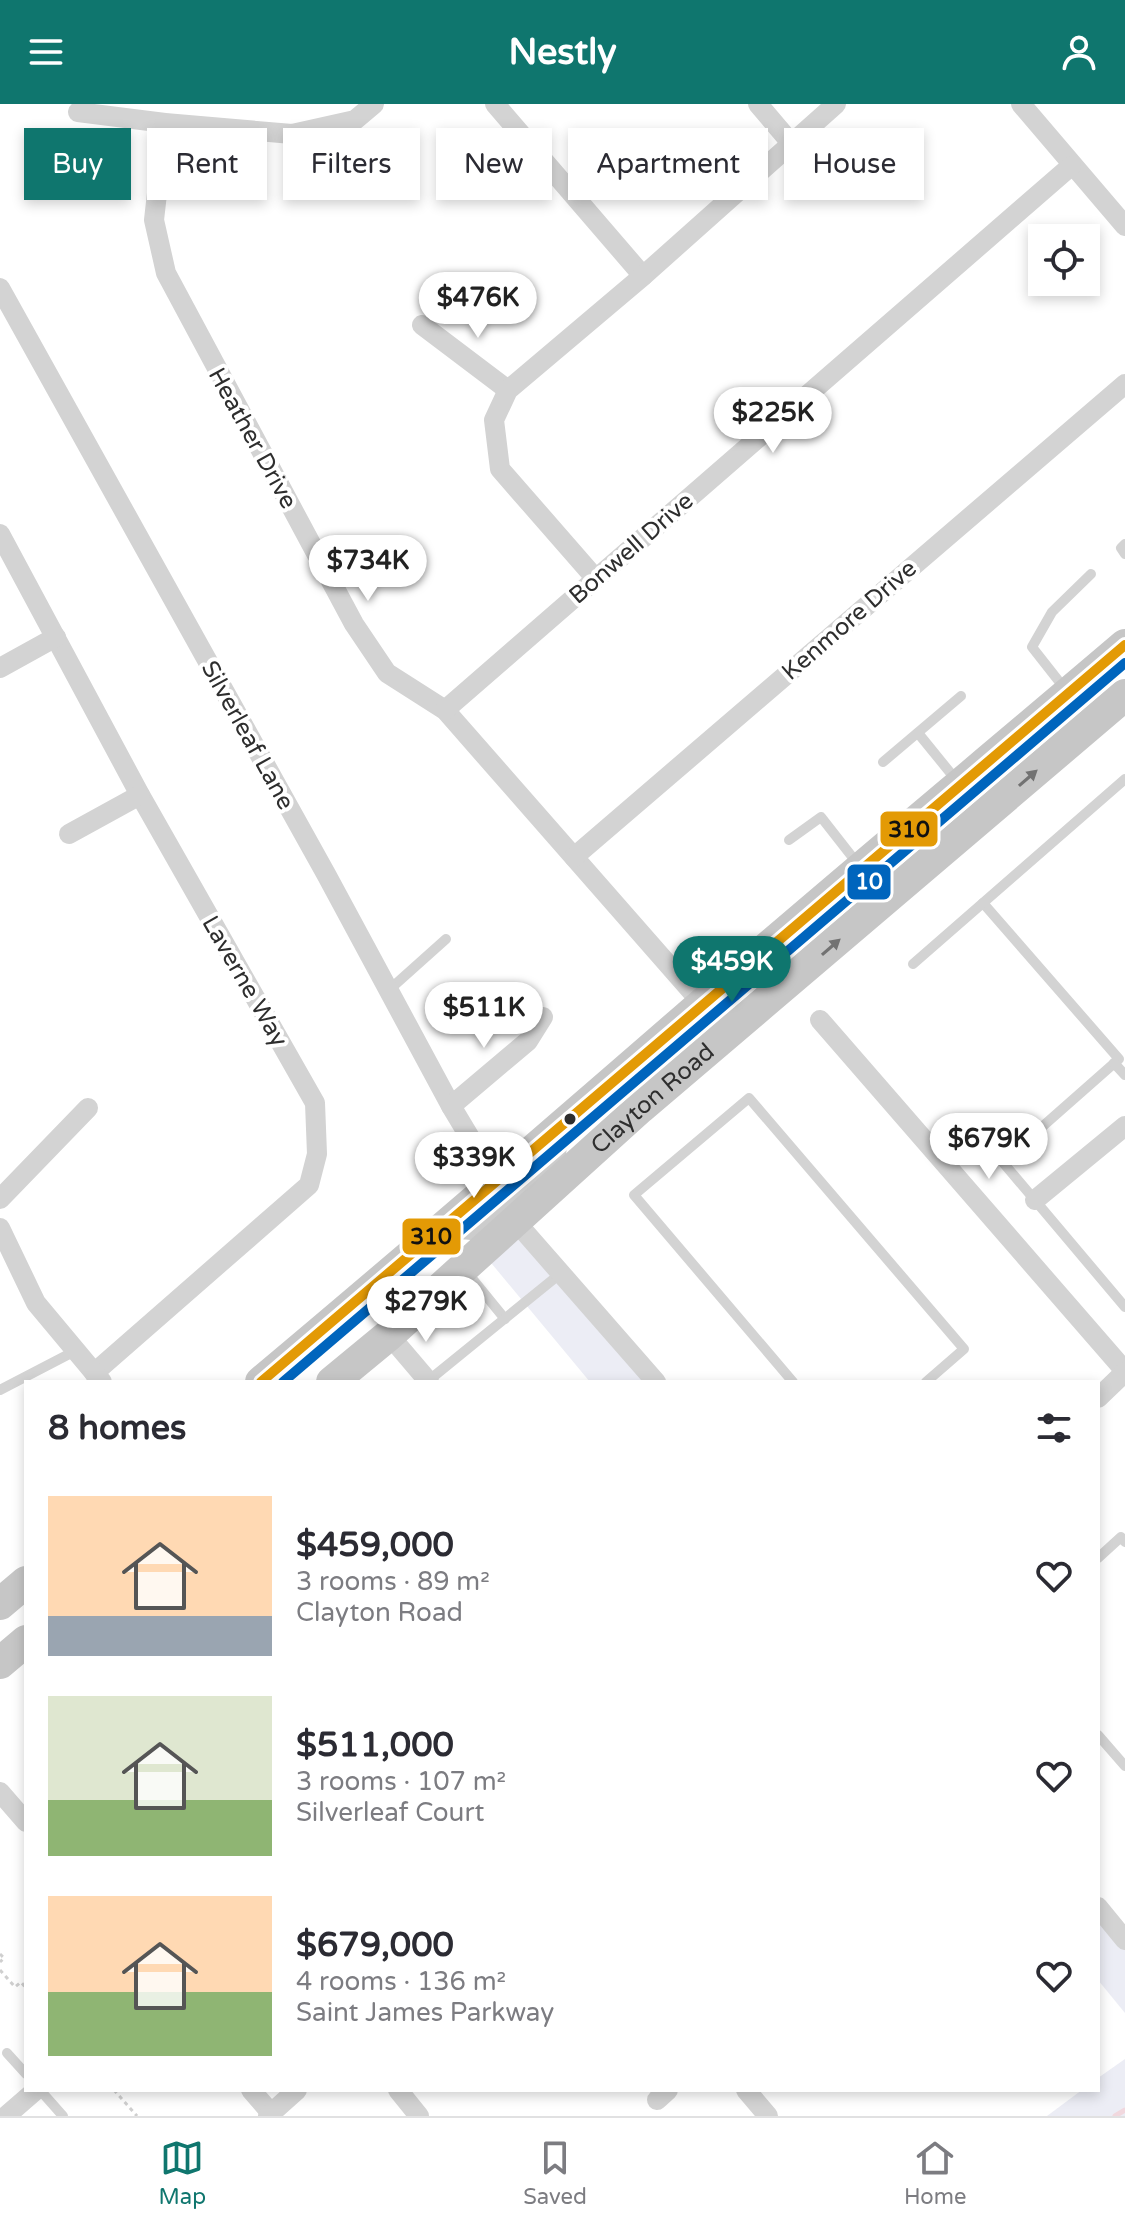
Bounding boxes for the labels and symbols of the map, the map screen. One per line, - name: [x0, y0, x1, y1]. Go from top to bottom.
- pin: $476K: [422, 272, 534, 340]
- street label: Heather Drive: [202, 363, 303, 514]
- pin: $225K: [717, 387, 829, 455]
- street label: Bonwell Drive: [563, 487, 699, 610]
- pin: $734K: [312, 535, 424, 603]
- street label: Kenmore Drive: [776, 554, 922, 687]
- street label: Silverleaf Lane: [195, 656, 300, 815]
- one-way arrow: [1018, 770, 1038, 787]
- line badge: 310: [879, 810, 939, 848]
- text: 310: [888, 817, 930, 843]
- line badge: 10: [846, 863, 892, 901]
- text: 10: [855, 869, 883, 895]
- street label: Laverne Way: [195, 911, 294, 1052]
- pin: $459K: [676, 936, 788, 1004]
- one-way arrow: [820, 939, 840, 956]
- pin: $511K: [428, 982, 540, 1050]
- street label: Clayton Road: [585, 1037, 720, 1160]
- unlabelled marker: [562, 1111, 578, 1127]
- pin: $679K: [933, 1113, 1045, 1181]
- pin: $339K: [418, 1132, 530, 1200]
- line badge: 310: [401, 1217, 462, 1256]
- text: 310: [410, 1224, 452, 1250]
- pin: $279K: [370, 1276, 482, 1344]

